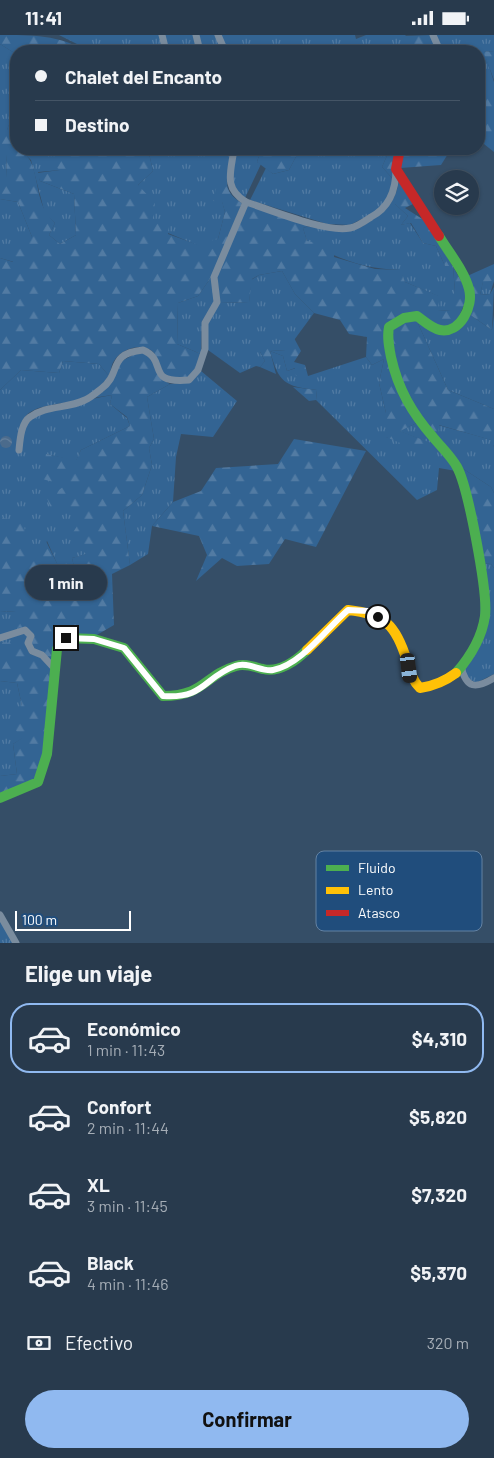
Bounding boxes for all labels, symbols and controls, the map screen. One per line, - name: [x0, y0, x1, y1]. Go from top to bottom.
- text: 11:41: [25, 6, 62, 29]
- text: Chalet del Encanto: [65, 65, 222, 88]
- text: Destino: [65, 113, 130, 136]
- map controls: [434, 170, 479, 215]
- button: layers: [434, 170, 479, 215]
- callout: 1 min: [25, 565, 107, 601]
- text: 1 min: [48, 573, 84, 592]
- route start: [367, 606, 389, 628]
- route end: [55, 627, 77, 649]
- car: [399, 652, 418, 684]
- legend: [316, 851, 482, 931]
- text: Fluido: [358, 859, 396, 876]
- text: Lento: [358, 881, 393, 898]
- text: Atasco: [358, 904, 400, 921]
- scale bar: [15, 908, 131, 931]
- text: 100 m: [22, 911, 57, 928]
- text: Elige un viaje: [25, 960, 152, 986]
- icon: car: [27, 1016, 72, 1061]
- text: Económico: [87, 1017, 181, 1040]
- text: $4,310: [412, 1027, 467, 1050]
- text: 1 min · 11:43: [87, 1040, 165, 1059]
- icon: car: [27, 1094, 72, 1139]
- text: Confort: [87, 1095, 151, 1118]
- text: $5,820: [409, 1105, 467, 1128]
- text: 2 min · 11:44: [87, 1118, 169, 1137]
- icon: car: [27, 1172, 72, 1217]
- text: XL: [87, 1173, 110, 1196]
- text: $7,320: [411, 1183, 467, 1206]
- text: 3 min · 11:45: [87, 1196, 168, 1215]
- icon: car: [27, 1250, 72, 1295]
- text: Black: [87, 1251, 134, 1274]
- text: $5,370: [410, 1261, 467, 1284]
- text: 4 min · 11:46: [87, 1274, 168, 1293]
- icon: cash: [25, 1329, 53, 1357]
- text: Efectivo: [65, 1331, 133, 1354]
- text: 320 m: [427, 1333, 469, 1352]
- button: Confirmar: [25, 1390, 469, 1448]

